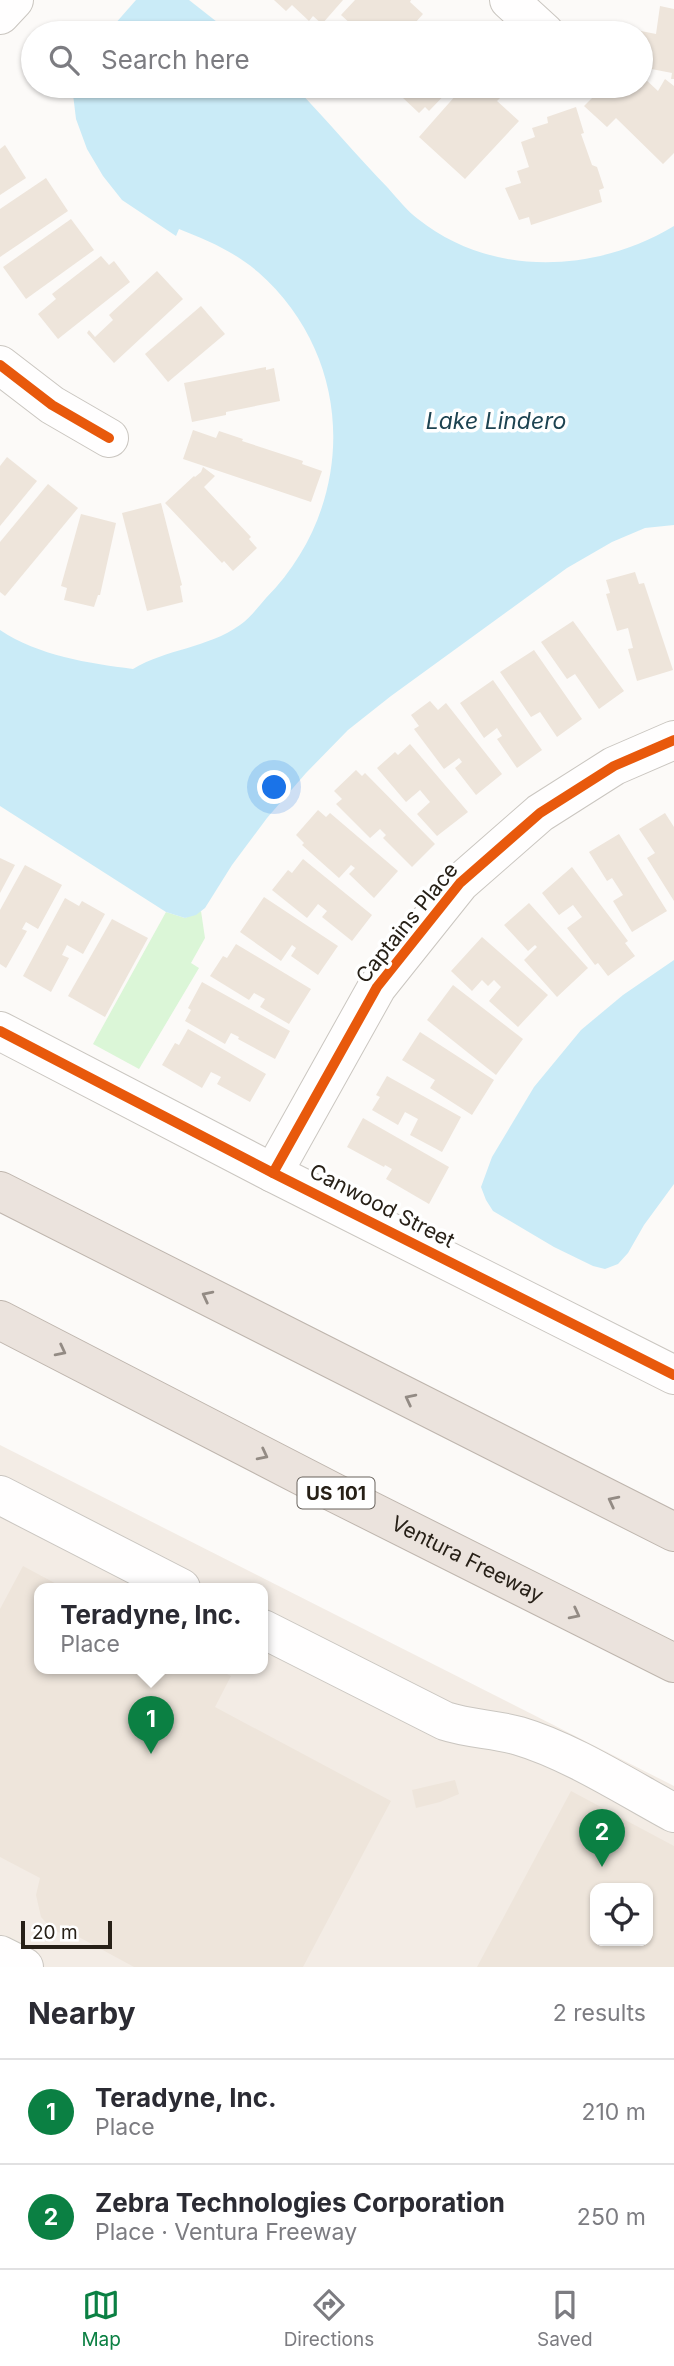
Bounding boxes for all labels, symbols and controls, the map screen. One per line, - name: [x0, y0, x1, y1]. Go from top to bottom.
- search box: [21, 21, 653, 98]
- icon: search: [45, 41, 83, 79]
- text: Search here: [101, 44, 250, 75]
- water label: Lake Lindero: [426, 407, 566, 435]
- your location: [257, 770, 291, 804]
- street label: Captains Place: [350, 857, 463, 988]
- street label: Canwood Street: [305, 1158, 459, 1253]
- one-way arrow: [202, 1291, 214, 1304]
- one-way arrow: [54, 1343, 66, 1356]
- one-way arrow: [405, 1393, 417, 1407]
- one-way arrow: [256, 1447, 268, 1461]
- road number: US 101: [298, 1478, 374, 1508]
- one-way arrow: [608, 1496, 620, 1510]
- street label: Ventura Freeway: [387, 1510, 548, 1608]
- popup: [34, 1583, 268, 1674]
- text: Teradyne, Inc.: [60, 1599, 242, 1630]
- one-way arrow: [568, 1605, 580, 1619]
- text: Place: [60, 1630, 120, 1658]
- pin: 1: [128, 1696, 174, 1754]
- pin: 2: [579, 1809, 625, 1867]
- map controls: [590, 1883, 653, 1946]
- button: locate: [590, 1883, 653, 1946]
- scale bar: [21, 1918, 112, 1950]
- text: 20 m: [32, 1921, 78, 1944]
- text: Nearby: [28, 1995, 136, 2031]
- text: 2 results: [553, 1999, 646, 2027]
- text: Teradyne, Inc.: [95, 2082, 277, 2113]
- text: 1: [46, 2098, 56, 2126]
- text: 210 m: [581, 2098, 646, 2126]
- text: Place: [95, 2113, 155, 2141]
- text: Zebra Technologies Corporation: [95, 2187, 505, 2218]
- text: 2: [44, 2203, 58, 2231]
- text: 250 m: [577, 2203, 646, 2231]
- text: Place · Ventura Freeway: [95, 2218, 357, 2246]
- tab: Map: [81, 2286, 121, 2351]
- tab: Directions: [284, 2286, 374, 2351]
- tab: Saved: [537, 2286, 593, 2351]

